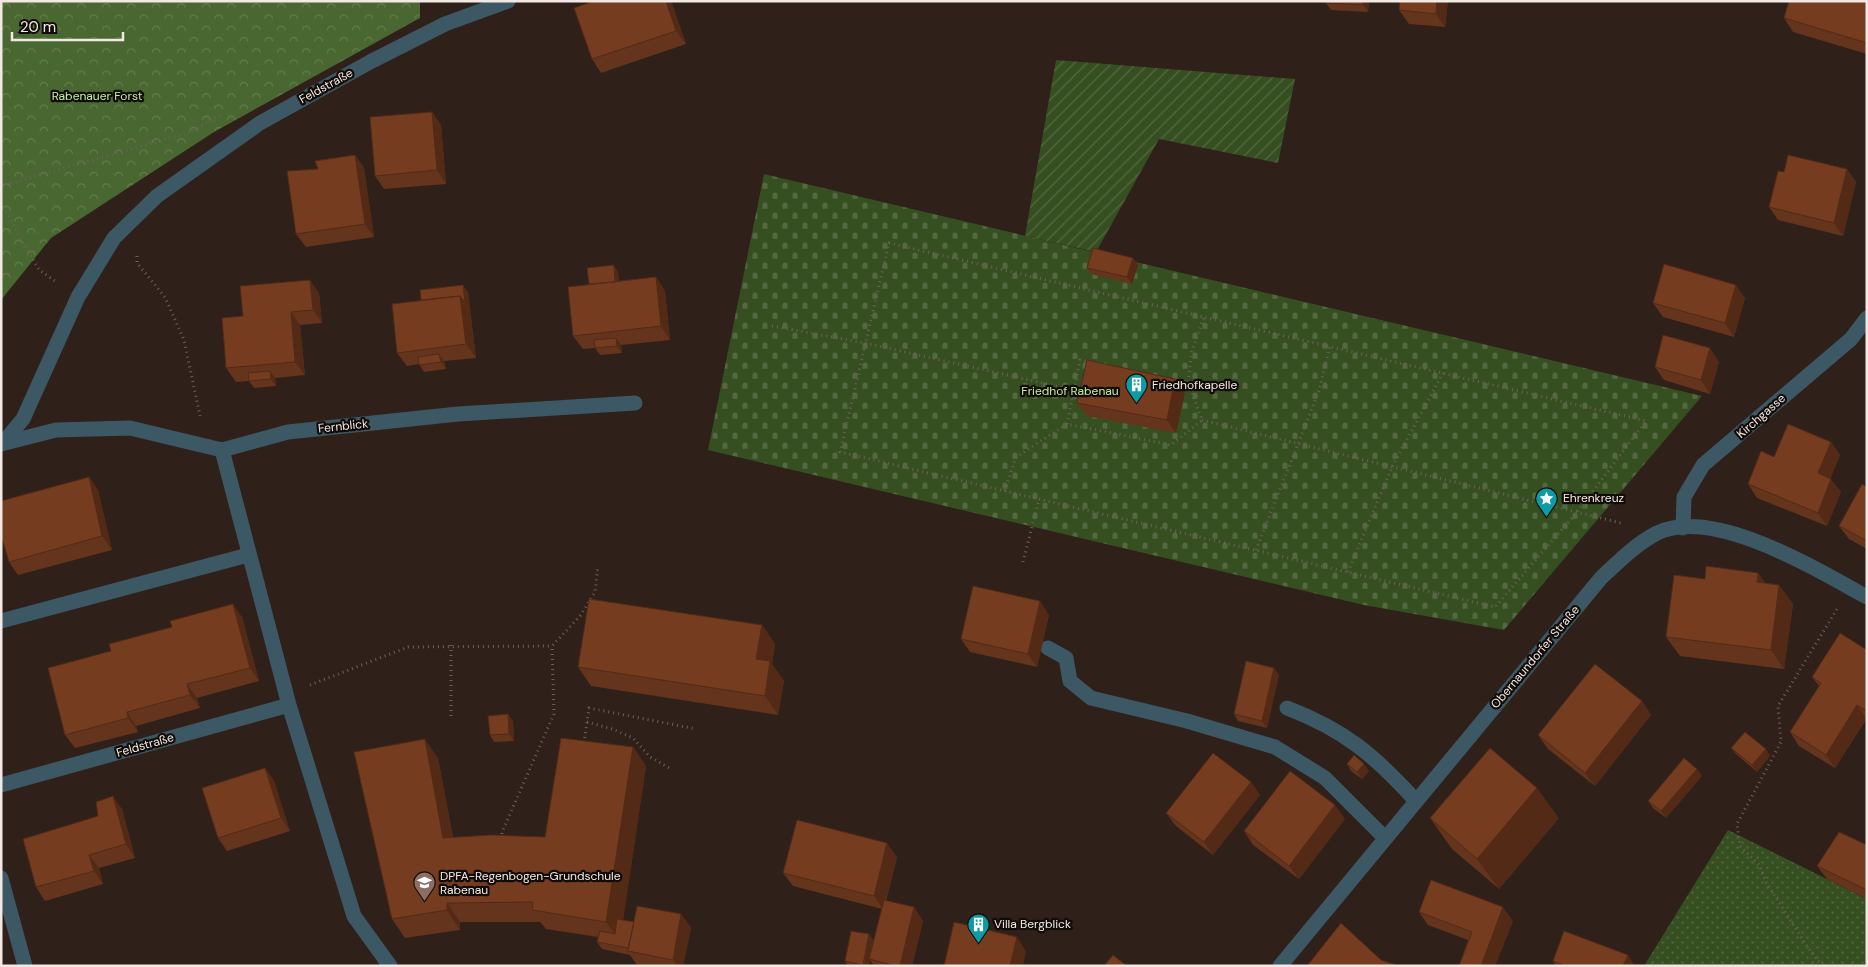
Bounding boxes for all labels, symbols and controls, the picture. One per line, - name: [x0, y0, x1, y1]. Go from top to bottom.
- scale bar: [12, 10, 124, 42]
- text: 20 m: [20, 17, 56, 37]
- street label: Feldstraße: [296, 65, 356, 107]
- park label: Rabenauer Forst: [52, 88, 143, 104]
- building icon: Friedhofkapelle: [1124, 373, 1148, 404]
- place label: Friedhofkapelle: [1152, 377, 1237, 393]
- park label: Friedhof Rabenau: [1021, 383, 1119, 399]
- street label: Kirchgasse: [1733, 390, 1789, 442]
- street label: Fernblick: [317, 415, 369, 437]
- place icon: Ehrenkreuz: [1535, 486, 1559, 517]
- place label: Ehrenkreuz: [1563, 490, 1624, 506]
- street label: Obernaundorfer Straße: [1487, 602, 1583, 712]
- street label: Feldstraße: [114, 729, 176, 761]
- place label: DPFA-Regenbogen-Grundschule Rabenau: [440, 868, 621, 898]
- school or university icon: DPFA-Regenbogen-Grundschule Rabenau: [412, 871, 436, 902]
- building icon: Villa Bergblick: [966, 912, 990, 943]
- place label: Villa Bergblick: [994, 916, 1071, 932]

